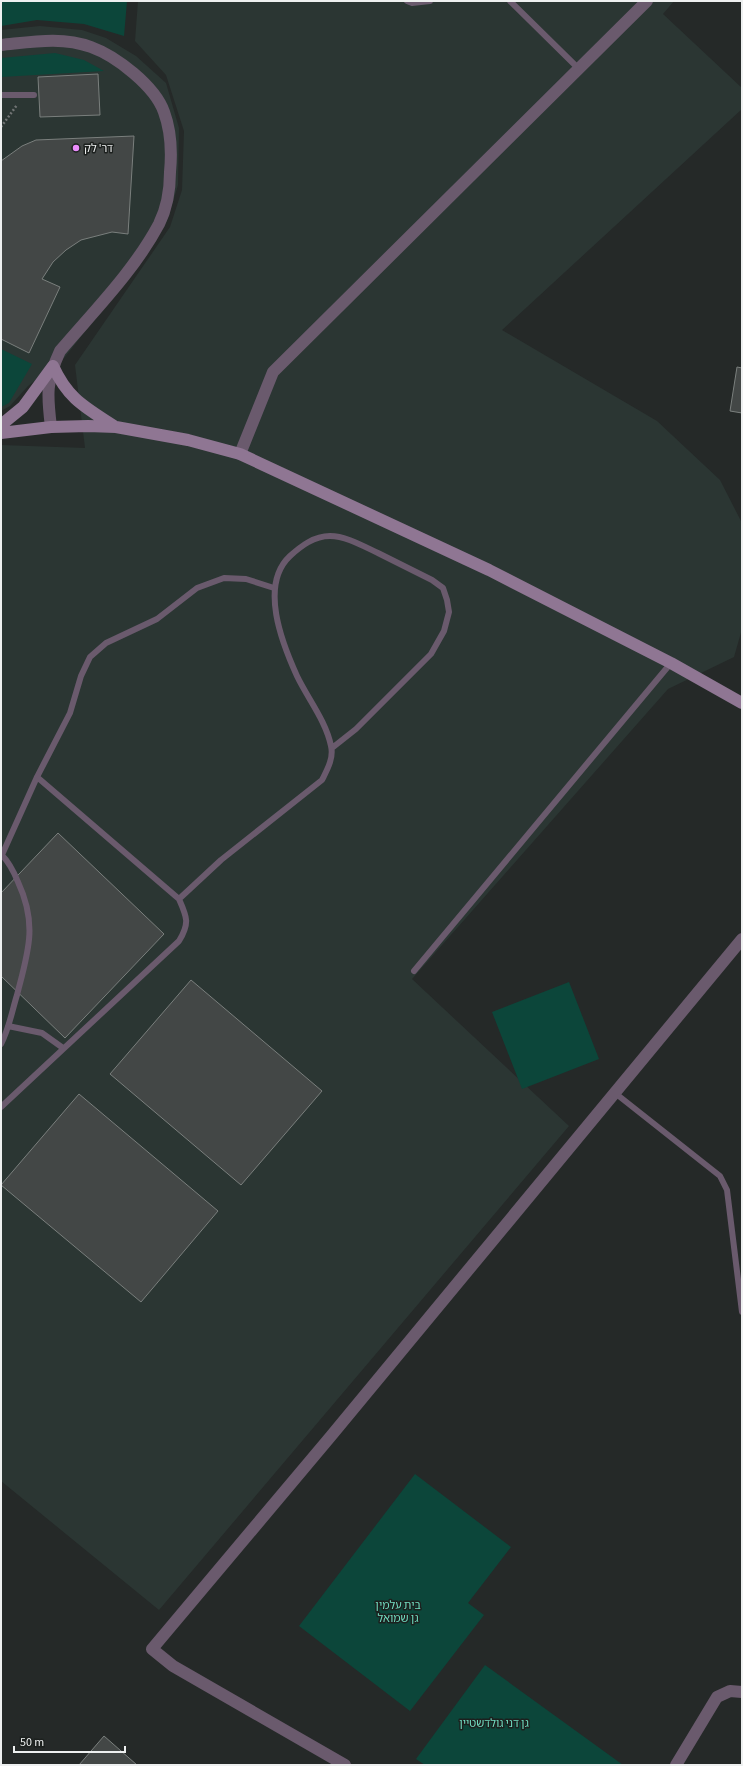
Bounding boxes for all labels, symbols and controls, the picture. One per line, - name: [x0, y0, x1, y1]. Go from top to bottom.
- place label: דר' לק: [84, 141, 113, 156]
- marker: דר' לק: [71, 143, 81, 153]
- park label: בית עלמין גן שמואל: [375, 1598, 421, 1626]
- park label: גן דני גולדשטיין: [459, 1716, 529, 1731]
- scale bar: [14, 1728, 125, 1754]
- text: 50 m: [20, 1734, 44, 1751]

